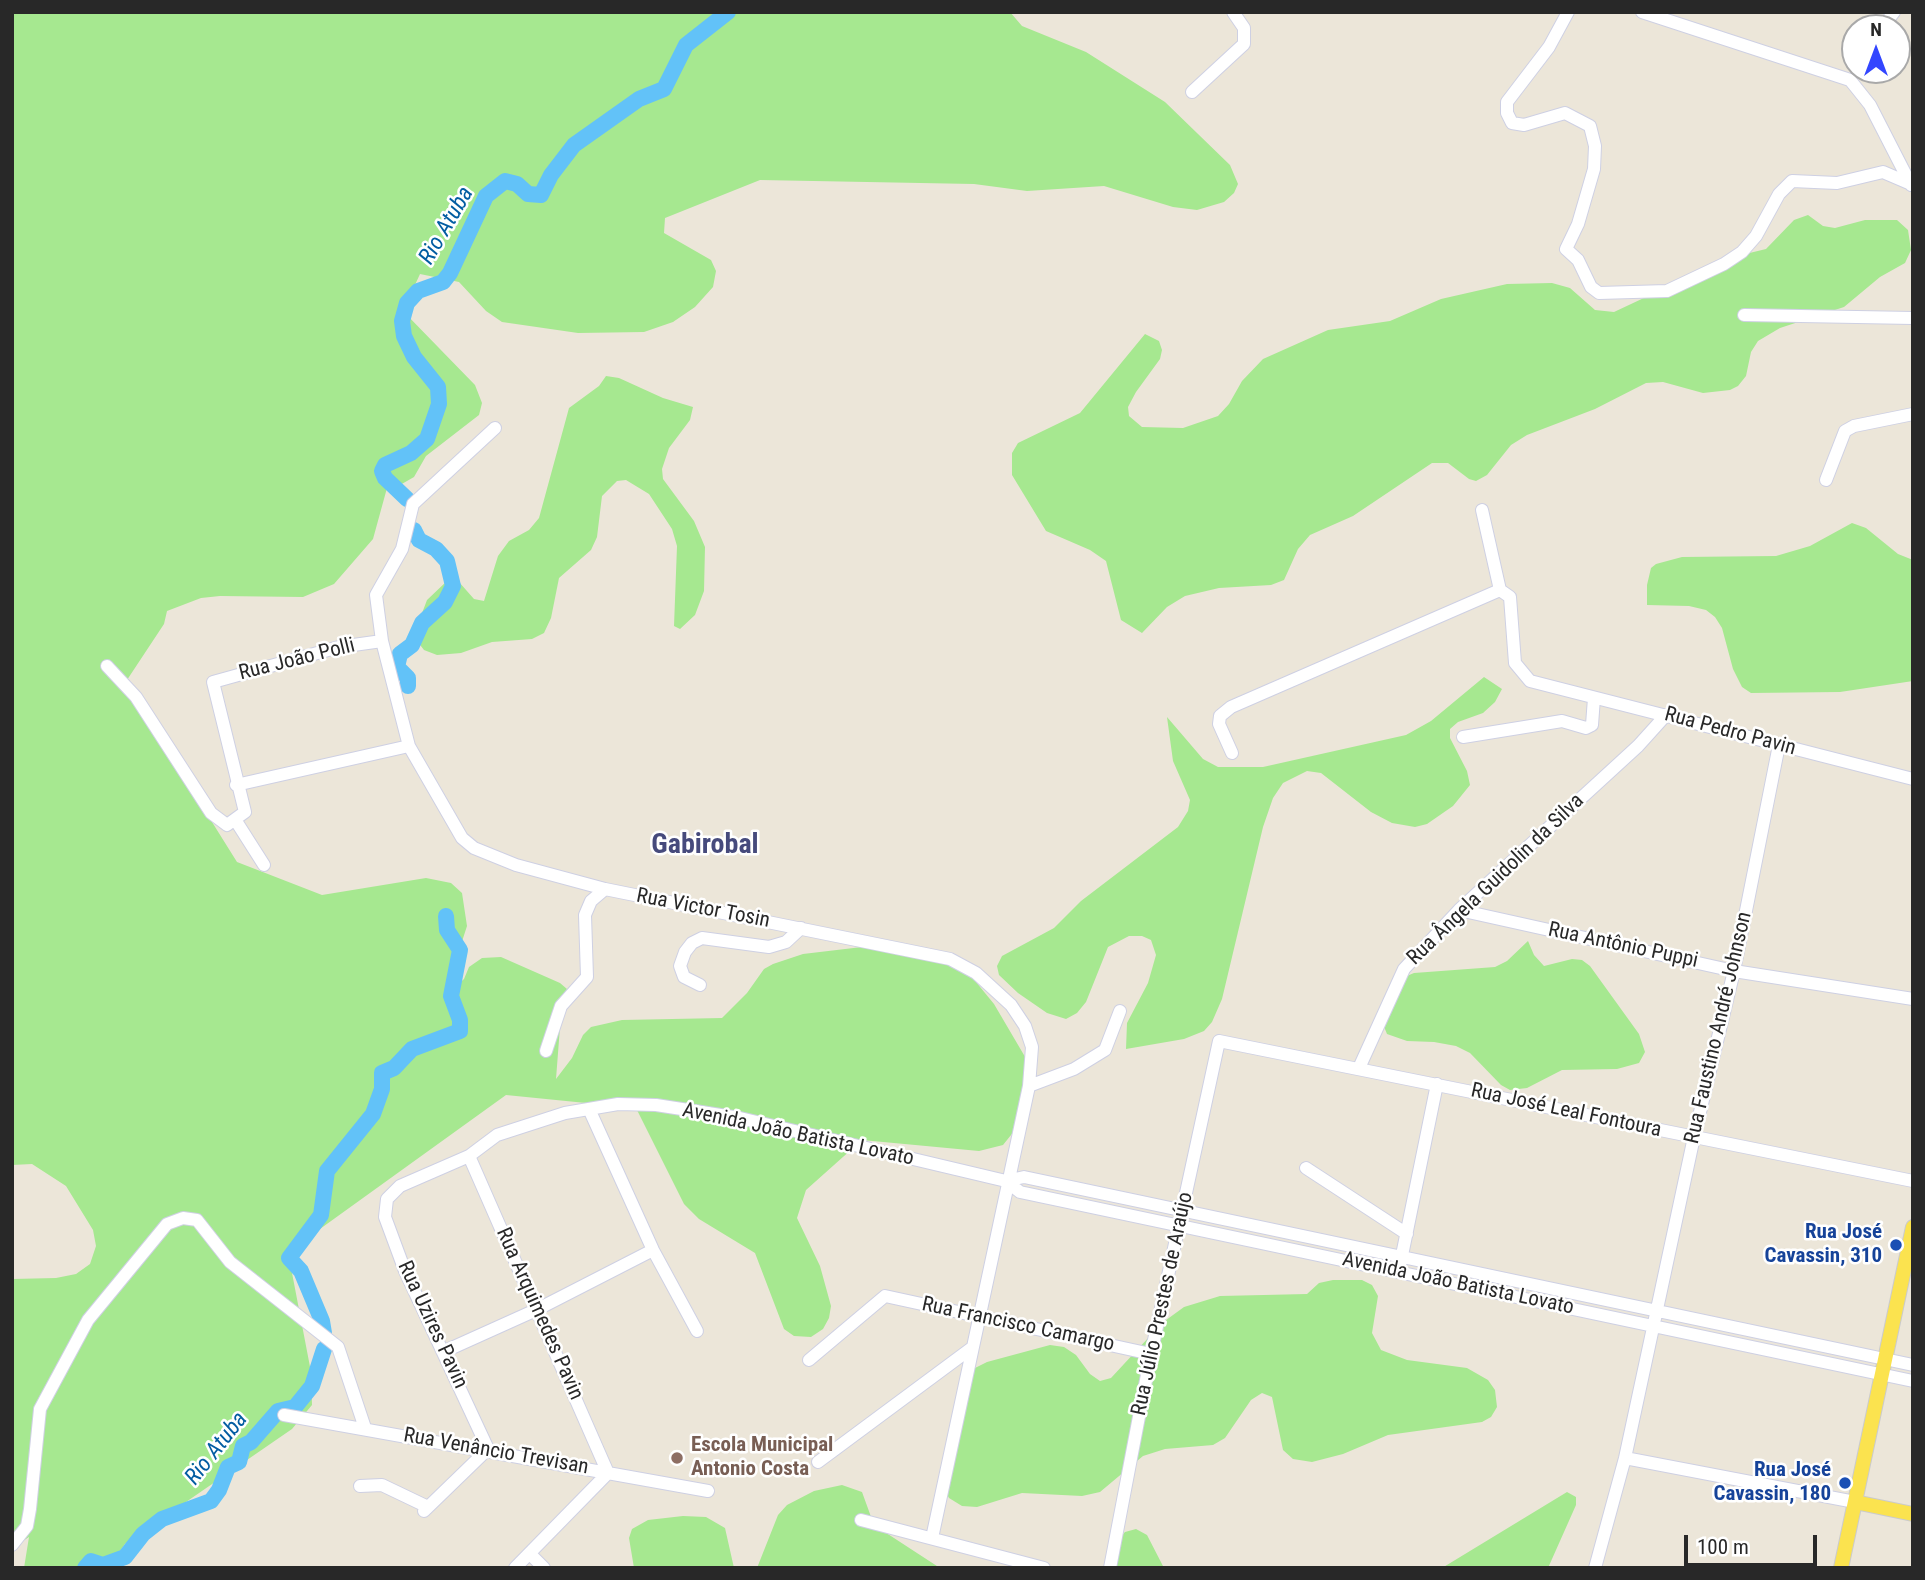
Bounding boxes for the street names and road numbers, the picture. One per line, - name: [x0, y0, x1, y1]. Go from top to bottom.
- street label: Rua João Polli: [236, 633, 358, 687]
- street label: Rua Pedro Pavin: [1662, 702, 1798, 762]
- street label: Rua Ângela Guidolin da Silva: [1402, 789, 1590, 971]
- street label: Rua Victor Tosin: [634, 884, 772, 934]
- street label: Rua Faustino André Johnson: [1680, 910, 1758, 1146]
- street label: Rua Antônio Puppi: [1546, 918, 1700, 974]
- street label: Rua José Leal Fontoura: [1469, 1079, 1663, 1143]
- street label: Avenida João Batista Lovato: [680, 1098, 916, 1172]
- street label: Rua Júlio Prestes de Araújo: [1127, 1190, 1199, 1418]
- street label: Rua Arquimedes Pavin: [490, 1224, 588, 1404]
- street label: Avenida João Batista Lovato: [1340, 1247, 1576, 1321]
- street label: Rua Uzires Pavin: [391, 1257, 473, 1393]
- street label: Rua Francisco Camargo: [919, 1292, 1117, 1358]
- street label: Rua Venâncio Trevisan: [402, 1423, 590, 1481]

